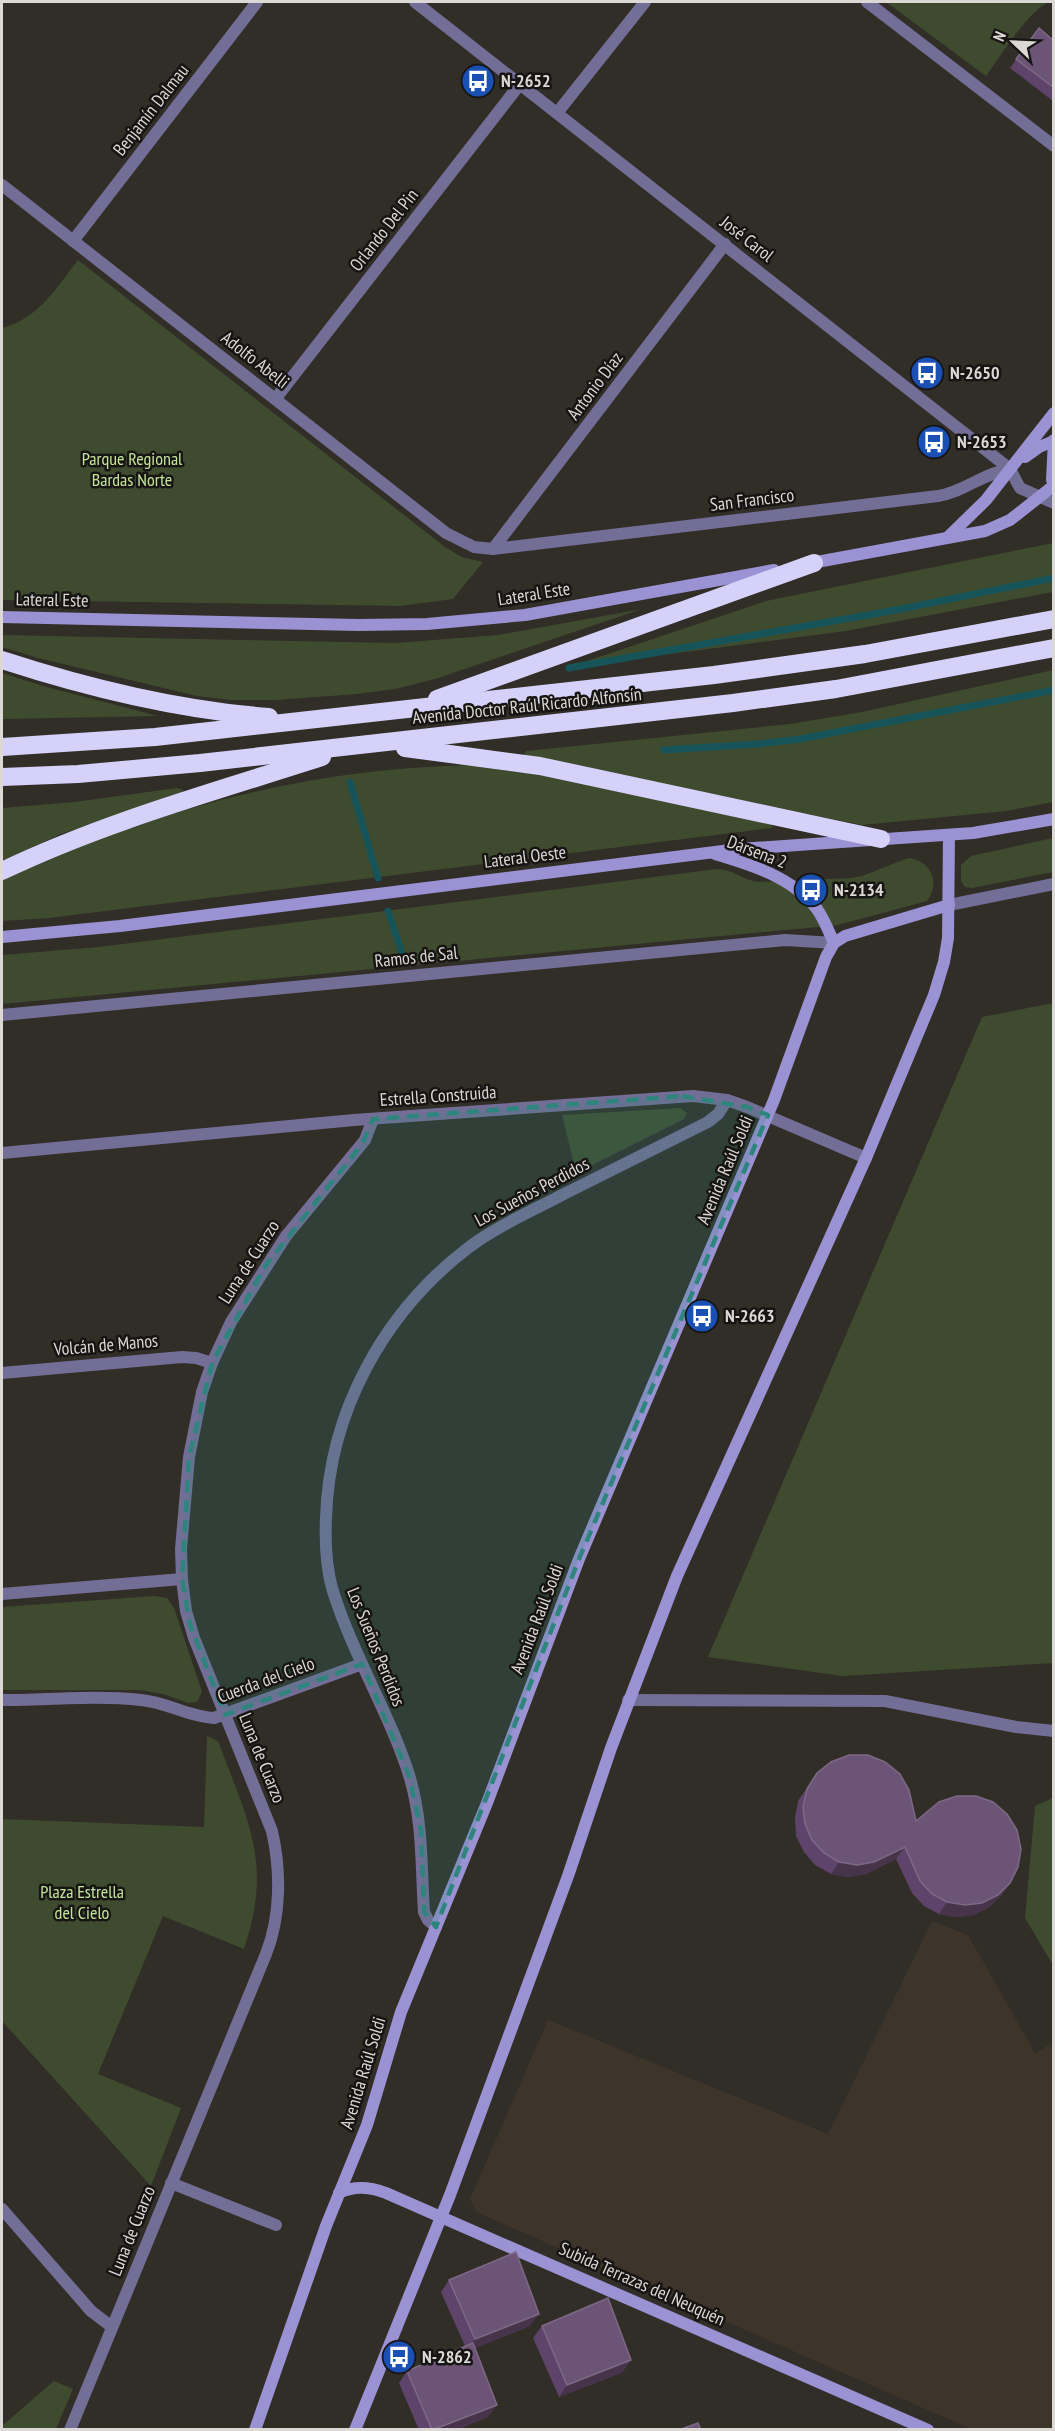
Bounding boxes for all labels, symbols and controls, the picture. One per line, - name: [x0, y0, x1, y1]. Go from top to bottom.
- north arrow: [983, 12, 1043, 72]
- text: N: [988, 28, 1010, 44]
- street label: Benjamín Dalmau: [108, 59, 193, 160]
- bus stop icon: N-2652: [460, 63, 496, 99]
- place label: N-2652: [501, 69, 551, 92]
- street label: Orlando Del Pin: [344, 184, 423, 276]
- street label: José Carol: [715, 210, 779, 267]
- street label: Adolfo Abelli: [217, 326, 294, 393]
- street label: Antonio Díaz: [562, 347, 628, 424]
- bus stop icon: N-2650: [909, 355, 945, 391]
- place label: N-2650: [950, 361, 1000, 384]
- bus stop icon: N-2653: [916, 424, 952, 460]
- place label: N-2653: [957, 430, 1007, 453]
- park label: Parque Regional Bardas Norte: [82, 447, 183, 491]
- street label: San Francisco: [709, 483, 795, 516]
- street label: Lateral Este: [496, 576, 572, 611]
- street label: Lateral Este: [15, 587, 89, 612]
- street label: Avenida Doctor Raúl Ricardo Alfonsín: [411, 682, 643, 729]
- street label: Dársena 2: [724, 830, 790, 873]
- street label: Lateral Oeste: [483, 840, 567, 873]
- bus stop icon: N-2134: [793, 872, 829, 908]
- place label: N-2134: [834, 878, 884, 901]
- street label: Ramos de Sal: [373, 941, 459, 972]
- street label: Estrella Construida: [379, 1080, 497, 1111]
- street label: Avenida Raúl Soldi: [691, 1112, 758, 1228]
- street label: Los Sueños Perdidos: [471, 1152, 593, 1231]
- street label: Luna de Cuarzo: [213, 1215, 284, 1308]
- bus stop icon: N-2663: [684, 1298, 720, 1334]
- place label: N-2663: [725, 1304, 775, 1327]
- street label: Volcán de Manos: [52, 1329, 159, 1361]
- street label: Avenida Raúl Soldi: [505, 1561, 568, 1677]
- street label: Los Sueños Perdidos: [342, 1584, 411, 1710]
- street label: Cuerda del Cielo: [214, 1651, 318, 1708]
- street label: Luna de Cuarzo: [234, 1709, 291, 1806]
- park label: Plaza Estrella del Cielo: [40, 1880, 124, 1924]
- street label: Avenida Raúl Soldi: [335, 2014, 390, 2132]
- street label: Luna de Cuarzo: [103, 2182, 160, 2279]
- street label: Subida Terrazas del Neuquén: [556, 2237, 729, 2330]
- bus stop icon: N-2862: [381, 2339, 417, 2375]
- place label: N-2862: [422, 2345, 472, 2368]

